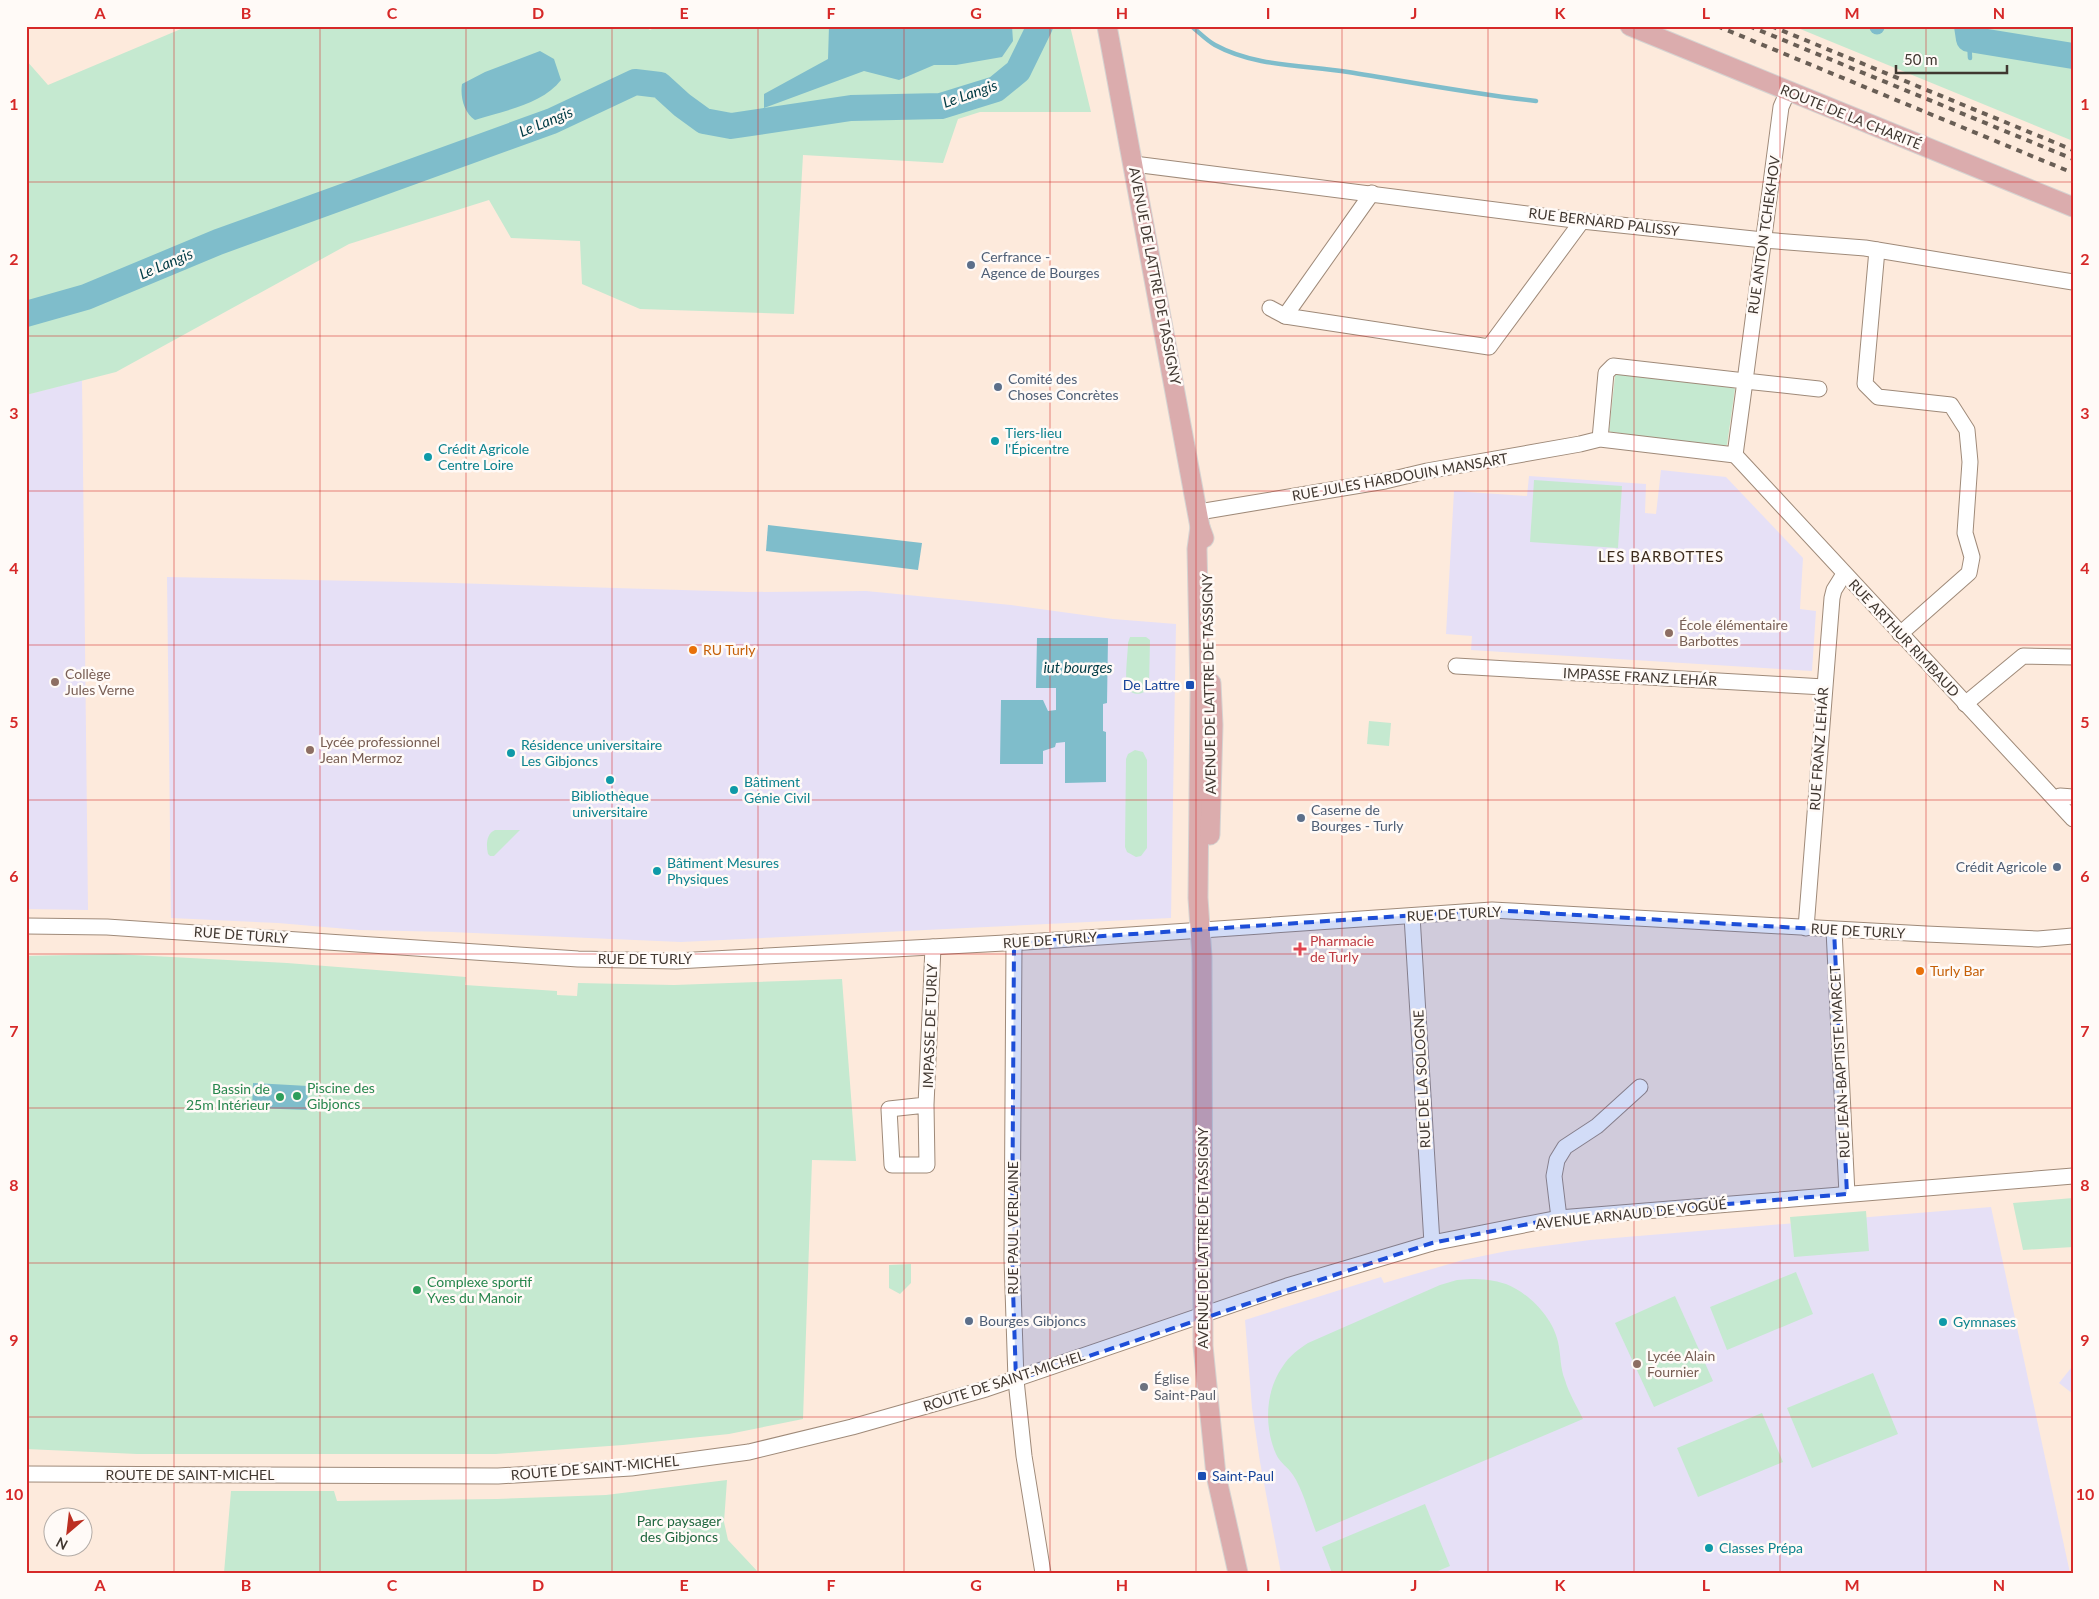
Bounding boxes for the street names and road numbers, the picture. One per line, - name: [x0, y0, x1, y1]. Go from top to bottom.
- street label: ROUTE DE LA CHARITÉ: [1778, 80, 1924, 153]
- street label: RUE ANTON TCHEKHOV: [1744, 154, 1783, 315]
- street label: AVENUE DE LATTRE DE TASSIGNY: [1126, 166, 1185, 386]
- street label: RUE BERNARD PALISSY: [1528, 204, 1681, 239]
- street label: RUE JULES HARDOUIN MANSART: [1291, 449, 1510, 504]
- street label: AVENUE DE LATTRE DE TASSIGNY: [1198, 573, 1219, 795]
- street label: RUE ARTHUR RIMBAUD: [1845, 575, 1963, 700]
- street label: IMPASSE FRANZ LEHÁR: [1563, 664, 1718, 689]
- street label: RUE FRANZ LEHÁR: [1806, 686, 1831, 811]
- street label: RUE DE TURLY: [1406, 903, 1502, 924]
- street label: RUE DE TURLY: [1810, 920, 1906, 941]
- street label: RUE DE TURLY: [193, 923, 289, 946]
- street label: RUE DE TURLY: [1002, 928, 1098, 951]
- street label: RUE DE TURLY: [598, 950, 693, 967]
- street label: IMPASSE DE TURLY: [919, 963, 940, 1089]
- street label: RUE JEAN-BAPTISTE MARCET: [1826, 964, 1853, 1159]
- street label: RUE DE LA SOLOGNE: [1409, 1009, 1434, 1149]
- street label: AVENUE DE LATTRE DE TASSIGNY: [1194, 1127, 1211, 1349]
- street label: RUE PAUL VERLAINE: [1004, 1161, 1021, 1295]
- street label: AVENUE ARNAUD DE VOGÜÉ: [1535, 1195, 1727, 1232]
- street label: ROUTE DE SAINT-MICHEL: [921, 1346, 1087, 1415]
- street label: ROUTE DE SAINT-MICHEL: [510, 1452, 680, 1483]
- street label: ROUTE DE SAINT-MICHEL: [106, 1466, 274, 1483]

